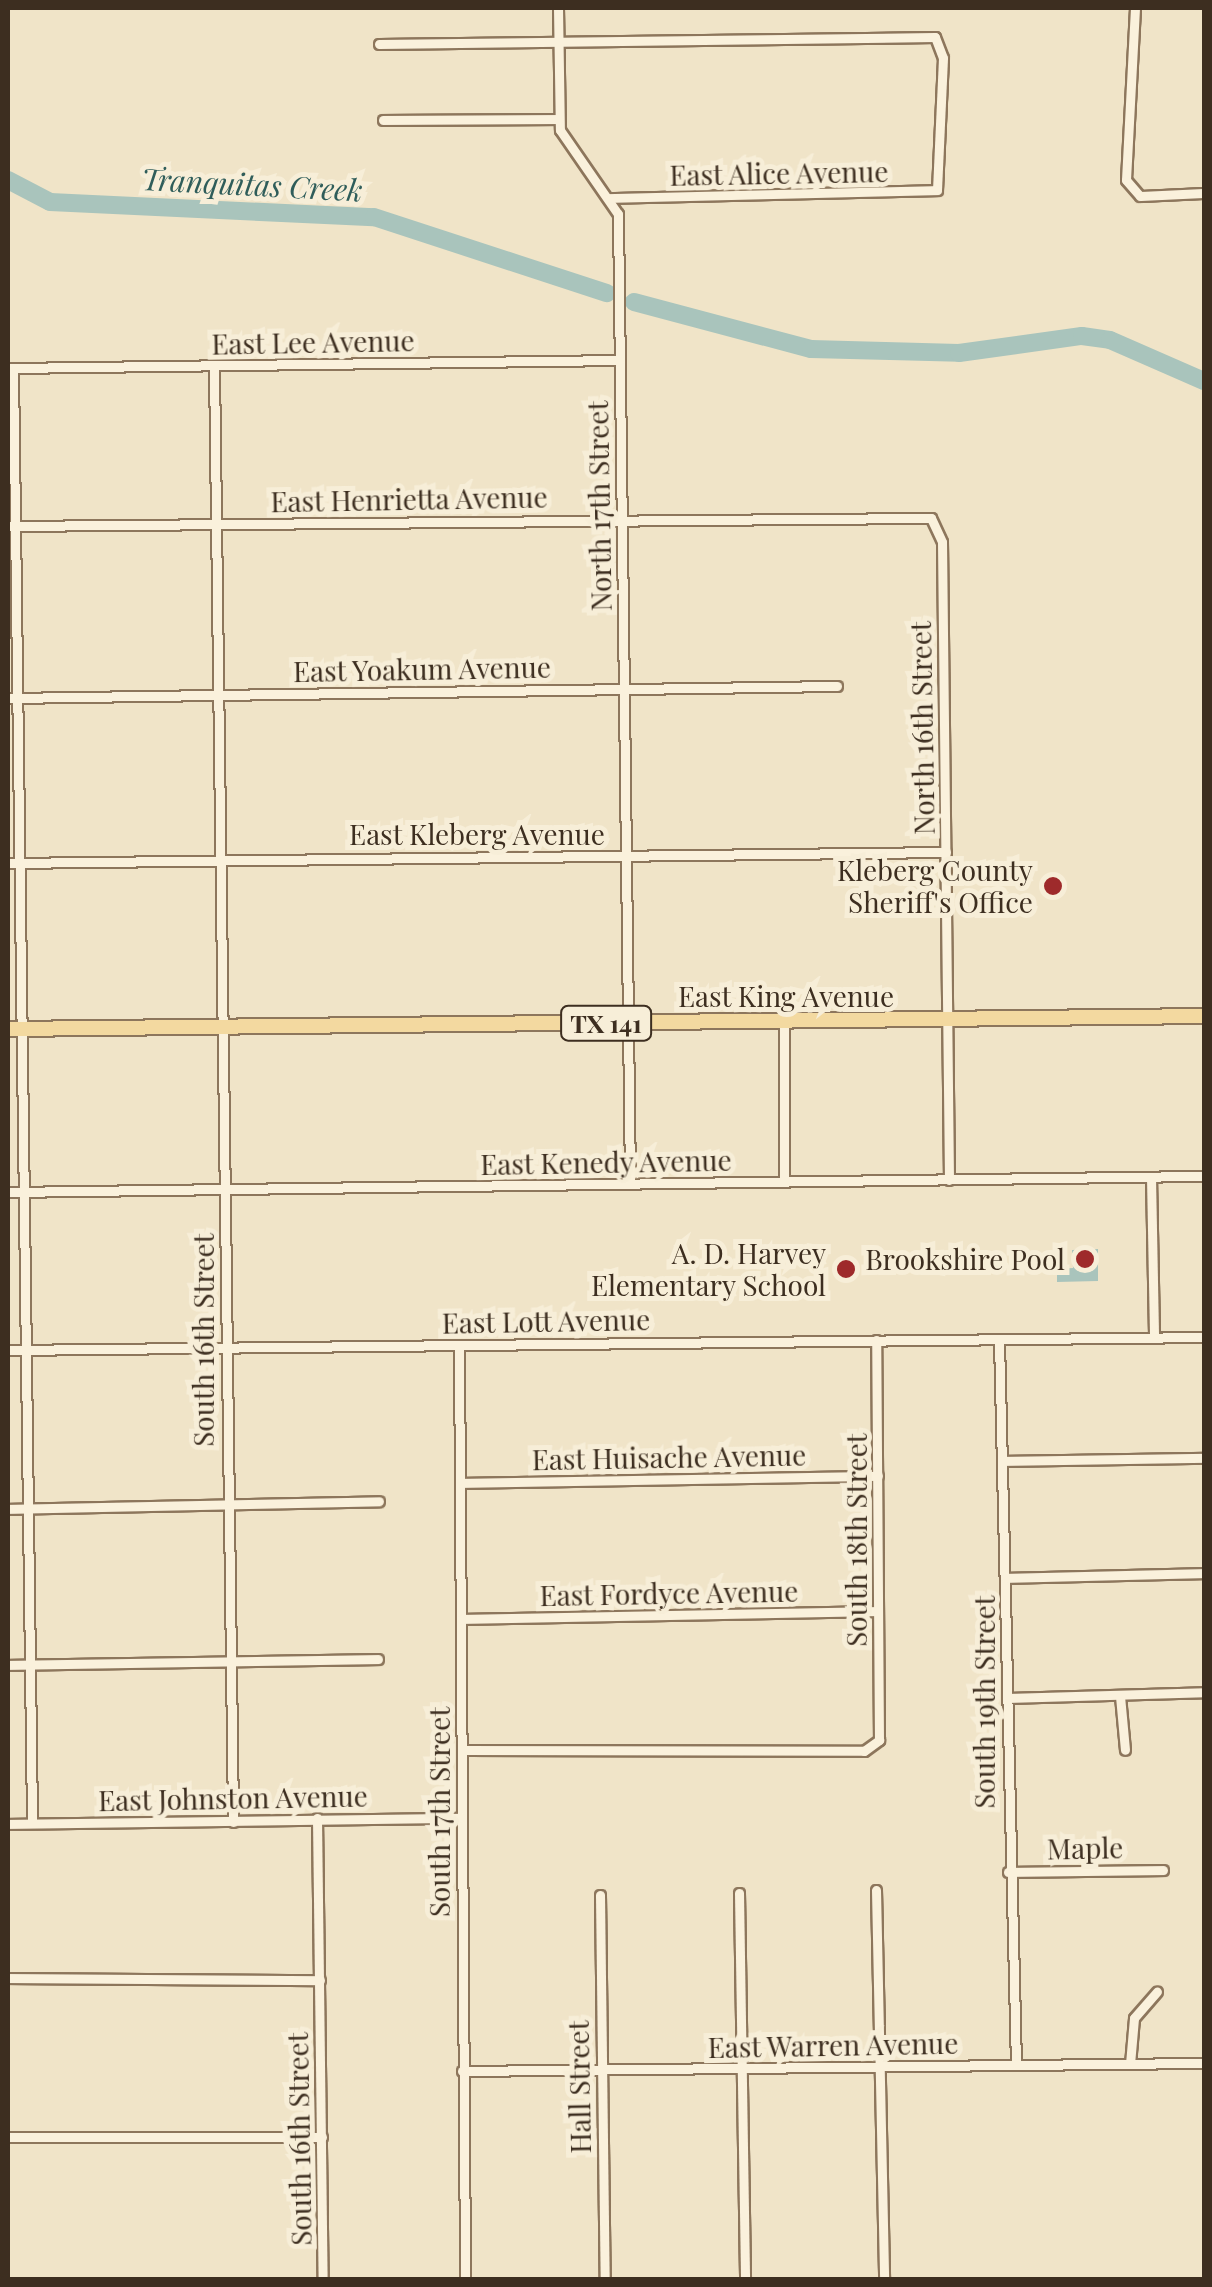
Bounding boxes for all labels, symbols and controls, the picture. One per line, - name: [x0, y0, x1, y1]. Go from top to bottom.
- street label: East Alice Avenue: [668, 154, 890, 192]
- water label: Tranquitas Creek: [140, 160, 364, 208]
- street label: East Lee Avenue: [210, 323, 416, 361]
- street label: North 17th Street: [580, 400, 618, 612]
- street label: East Henrietta Avenue: [269, 480, 549, 518]
- street label: North 16th Street: [903, 621, 941, 835]
- street label: East Yoakum Avenue: [292, 650, 552, 688]
- street label: East Kleberg Avenue: [348, 817, 606, 851]
- place label: Kleberg County Sheriff's Office: [837, 853, 1033, 919]
- marker: Kleberg County Sheriff's Office: [1042, 875, 1064, 897]
- street label: East King Avenue: [677, 979, 895, 1013]
- road number: TX 141: [558, 1003, 654, 1043]
- street label: East Kenedy Avenue: [479, 1143, 733, 1181]
- street label: South 16th Street: [186, 1233, 220, 1447]
- place label: A. D. Harvey Elementary School: [590, 1236, 826, 1302]
- place label: Brookshire Pool: [865, 1242, 1065, 1276]
- marker: Brookshire Pool: [1074, 1248, 1096, 1270]
- marker: A. D. Harvey Elementary School: [835, 1258, 857, 1280]
- street label: East Lott Avenue: [441, 1302, 651, 1340]
- street label: South 18th Street: [839, 1433, 873, 1647]
- street label: East Huisache Avenue: [531, 1438, 807, 1476]
- street label: East Fordyce Avenue: [539, 1574, 799, 1612]
- street label: South 19th Street: [967, 1595, 1001, 1809]
- street label: South 17th Street: [422, 1707, 456, 1917]
- street label: East Johnston Avenue: [97, 1779, 369, 1817]
- street label: Maple: [1047, 1831, 1123, 1865]
- street label: Hall Street: [561, 2020, 597, 2154]
- street label: East Warren Avenue: [706, 2026, 960, 2064]
- street label: South 16th Street: [280, 2032, 318, 2246]

